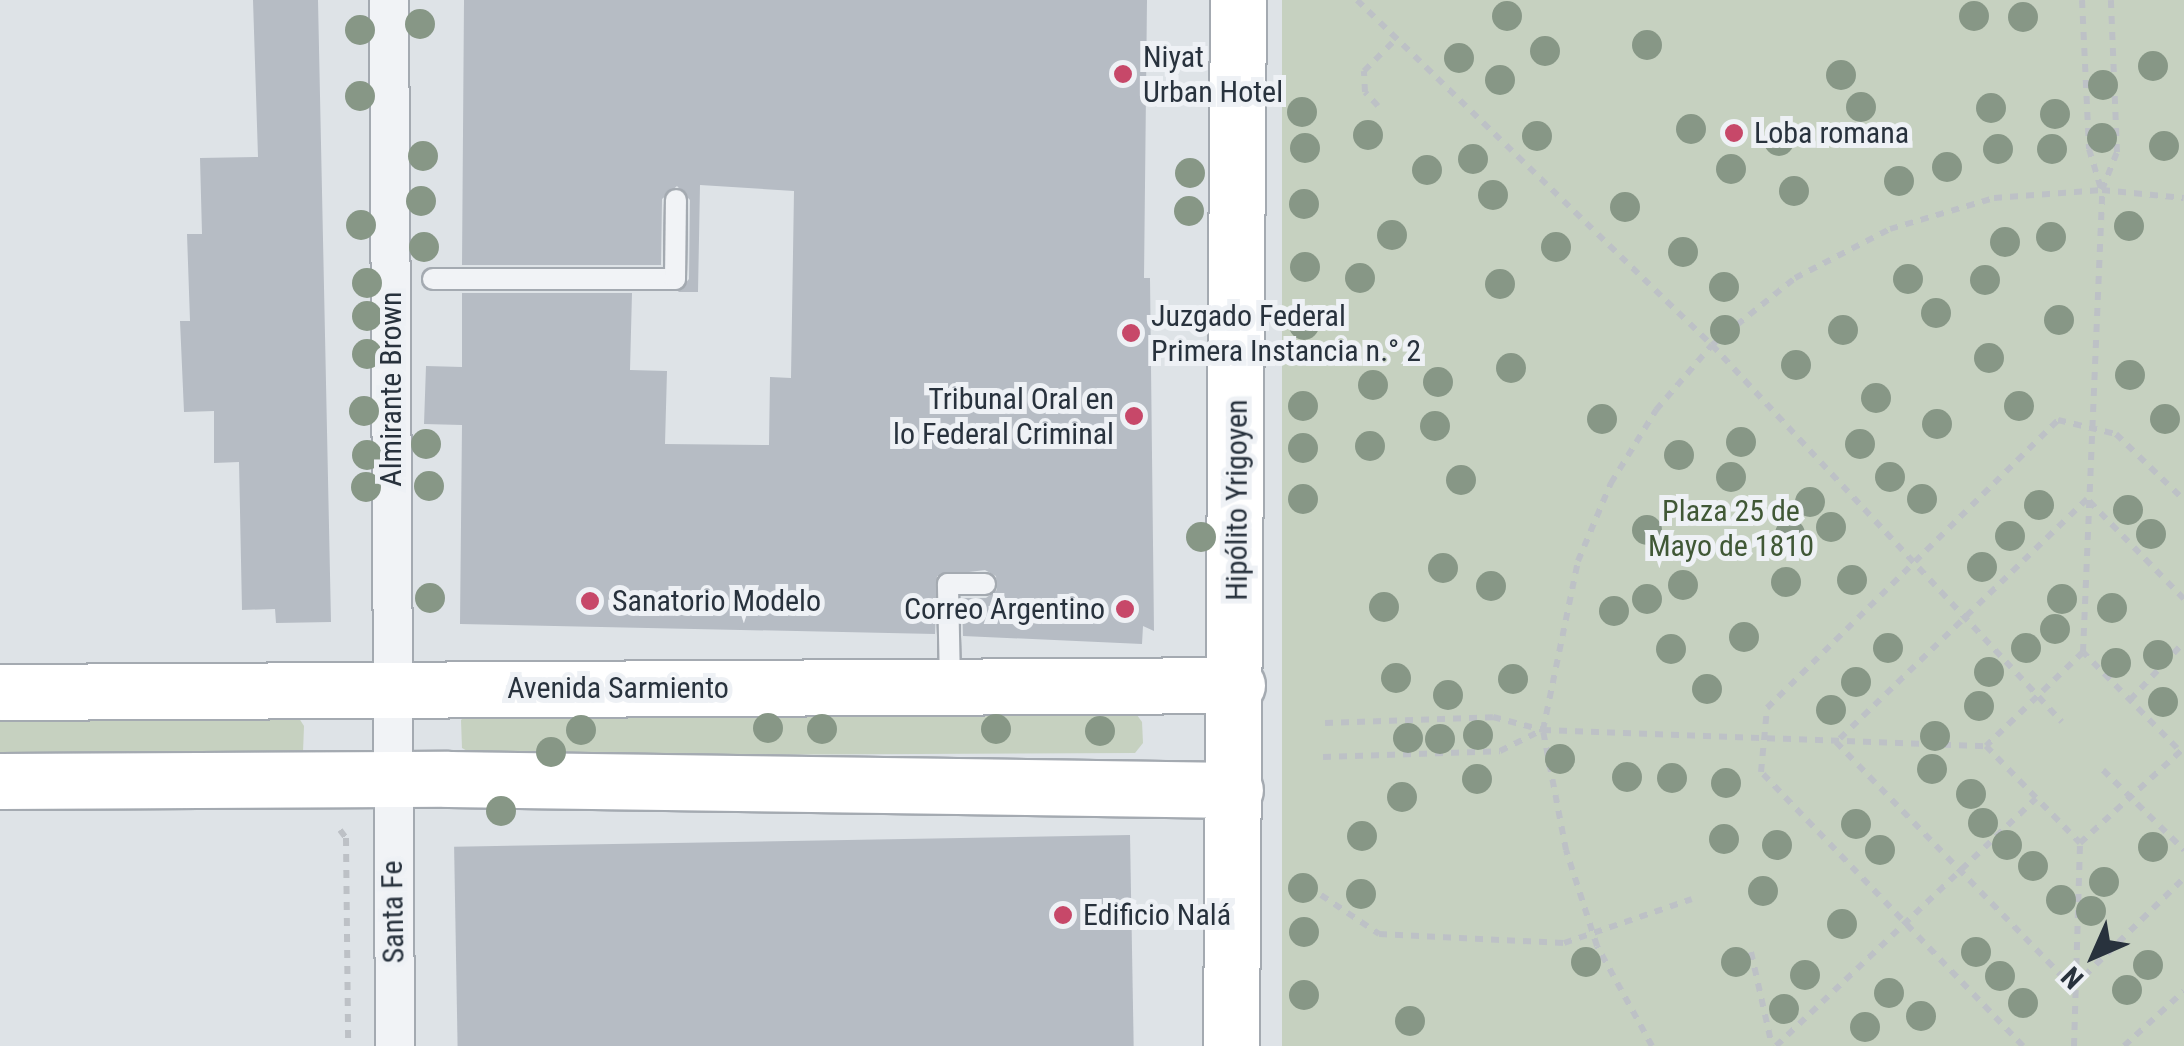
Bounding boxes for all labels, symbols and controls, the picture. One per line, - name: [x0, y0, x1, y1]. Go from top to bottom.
- place label: Niyat Urban Hotel: [1143, 39, 1283, 110]
- marker: Niyat Urban Hotel: [1112, 63, 1134, 85]
- place label: Loba romana: [1754, 115, 1909, 151]
- marker: Loba romana: [1723, 122, 1745, 144]
- street label: Almirante Brown: [373, 291, 409, 487]
- place label: Juzgado Federal Primera Instancia n.° 2: [1151, 298, 1421, 368]
- marker: Juzgado Federal Primera Instancia n.° 2: [1120, 322, 1142, 344]
- place label: Tribunal Oral en lo Federal Criminal: [893, 381, 1114, 452]
- street label: Hipólito Yrigoyen: [1219, 399, 1255, 601]
- marker: Tribunal Oral en lo Federal Criminal: [1123, 405, 1145, 427]
- park label: Plaza 25 de Mayo de 1810: [1648, 493, 1814, 564]
- place label: Sanatorio Modelo: [612, 583, 821, 619]
- marker: Sanatorio Modelo: [577, 588, 603, 614]
- place label: Correo Argentino: [904, 591, 1105, 627]
- marker: Correo Argentino: [1114, 598, 1136, 620]
- street label: Avenida Sarmiento: [507, 670, 729, 706]
- street label: Santa Fe: [374, 860, 412, 964]
- place label: Edificio Nalá: [1083, 897, 1231, 933]
- marker: Edificio Nalá: [1052, 904, 1074, 926]
- north arrow: [2044, 906, 2144, 1006]
- text: N: [2055, 960, 2090, 995]

